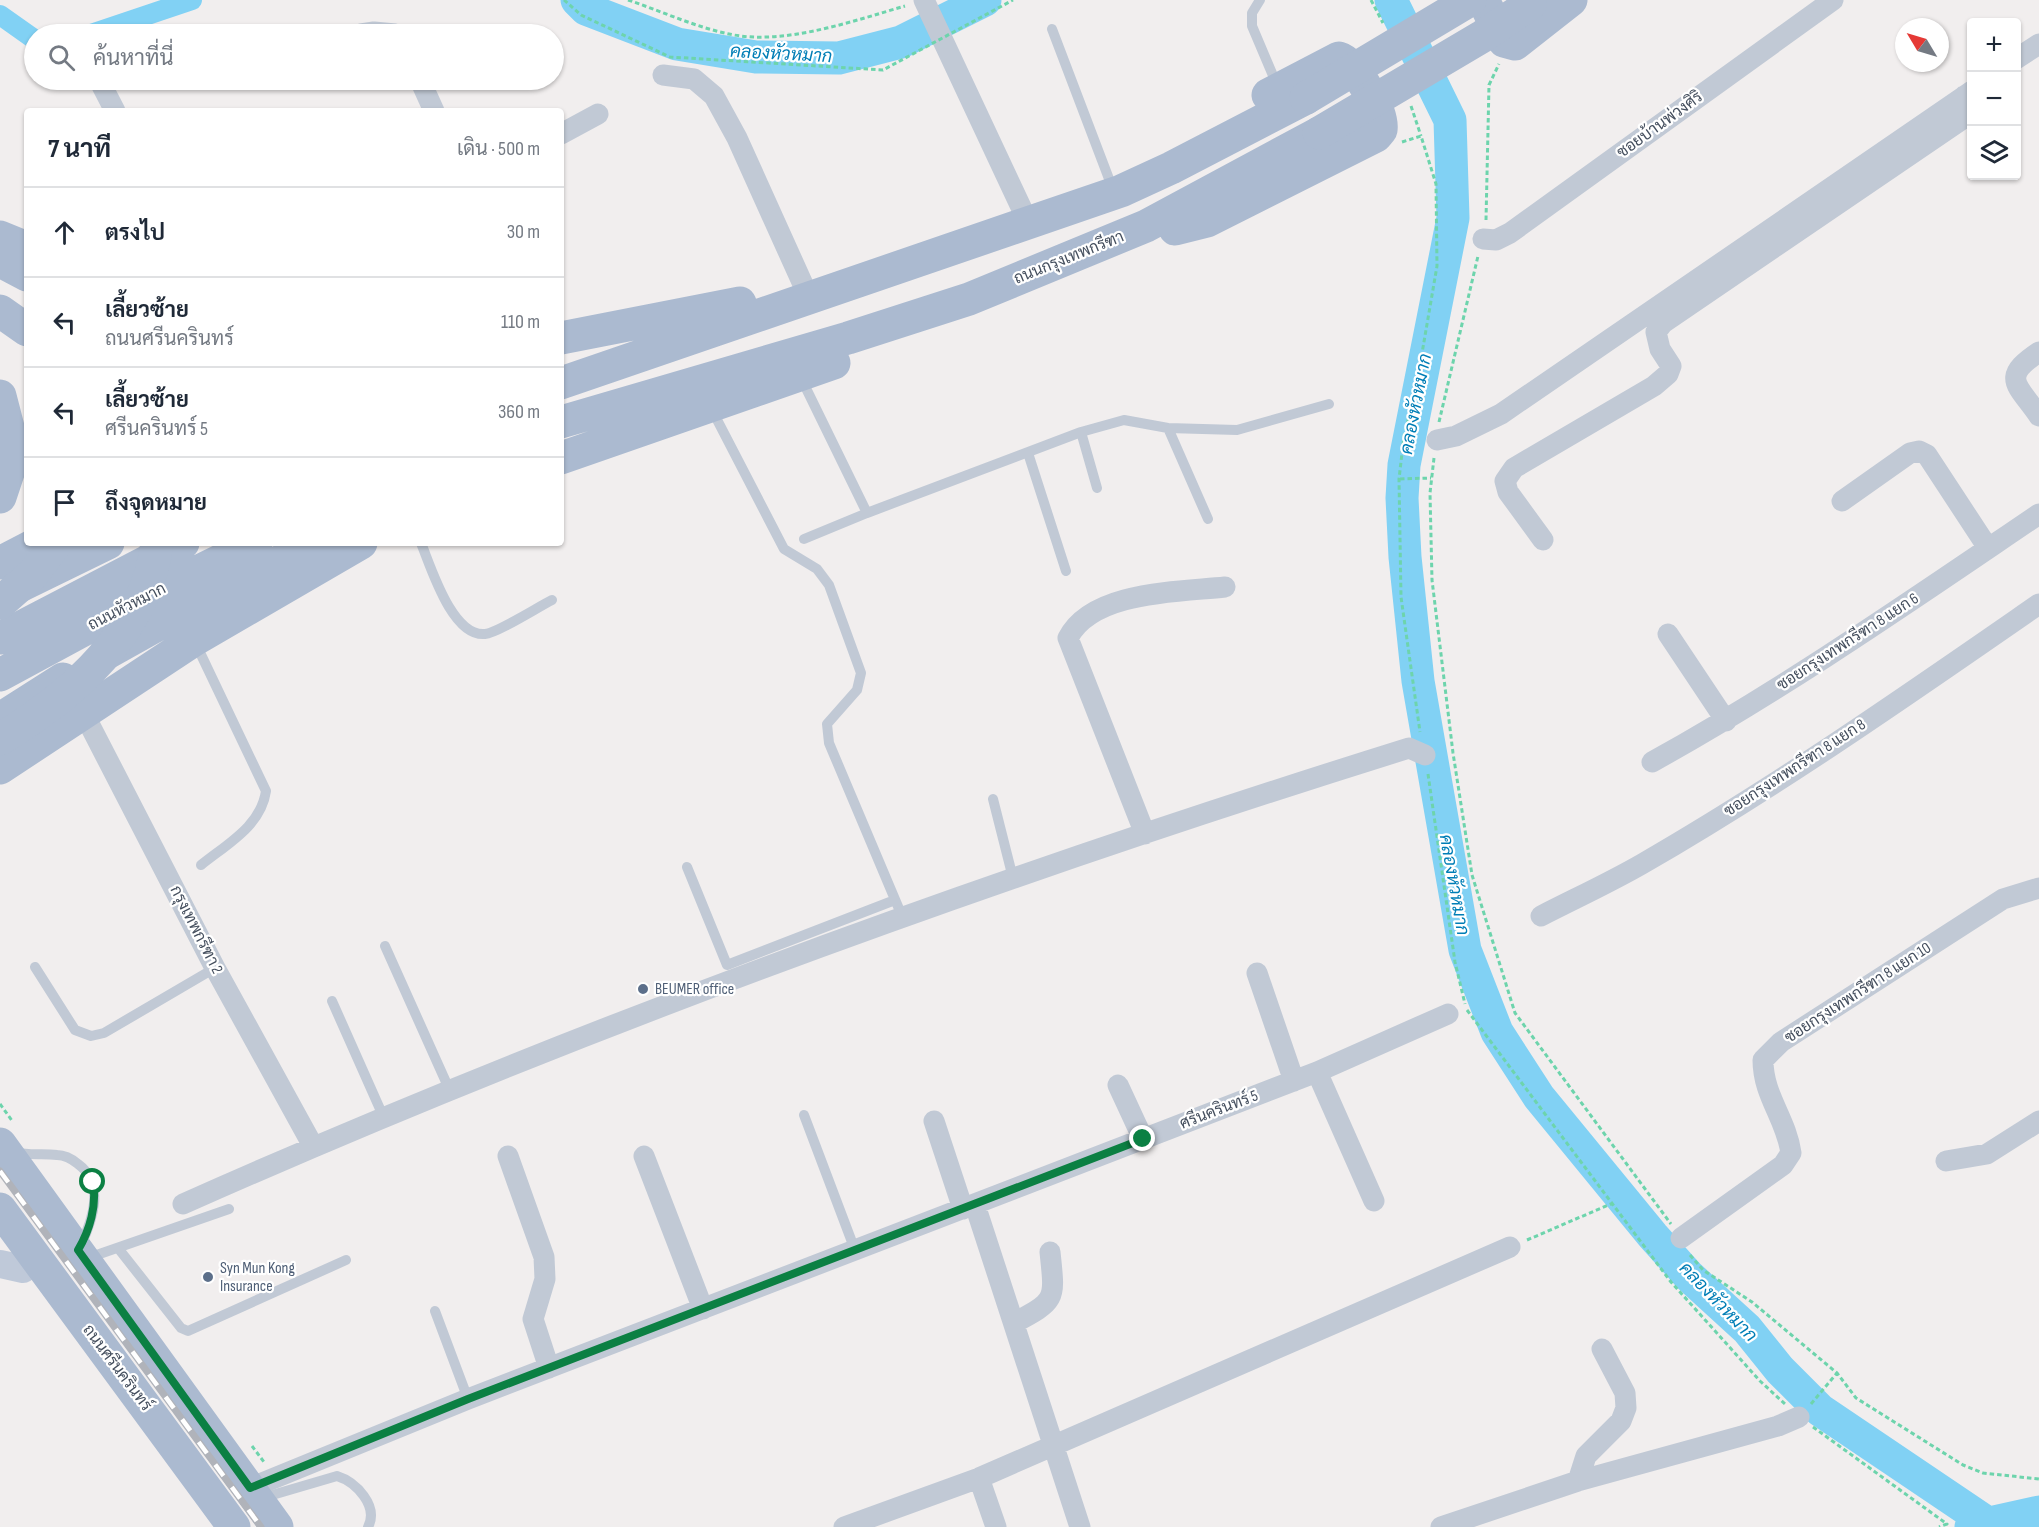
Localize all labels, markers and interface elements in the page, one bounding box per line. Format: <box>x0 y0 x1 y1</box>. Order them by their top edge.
north arrow <box>1895 18 1949 72</box>
map controls <box>1967 18 2021 180</box>
button: + <box>1967 18 2021 72</box>
search box <box>24 24 564 90</box>
water label: คลองหัวหมาก <box>729 40 833 67</box>
icon: search <box>45 41 78 74</box>
text: ค้นหาที่นี่ <box>93 45 173 72</box>
button: − <box>1967 72 2021 126</box>
street label: ซอยบ้านพ่วงศิริ <box>1612 86 1707 162</box>
button: layers <box>1967 126 2021 180</box>
text: 7 นาที <box>48 134 111 165</box>
text: เดิน · 500 m <box>457 137 540 161</box>
icon: ahead <box>48 216 81 249</box>
text: ตรงไป <box>105 220 165 247</box>
text: 30 m <box>507 220 540 244</box>
street label: ถนนกรุงเทพกรีฑา <box>1010 225 1127 290</box>
text: เลี้ยวซ้าย <box>105 297 189 324</box>
icon: left <box>48 306 81 339</box>
text: 110 m <box>501 310 540 334</box>
text: ถนนศรีนครินทร์ <box>105 327 234 351</box>
water label: คลองหัวหมาก <box>1395 352 1436 456</box>
text: เลี้ยวซ้าย <box>105 387 189 414</box>
icon: left <box>48 396 81 429</box>
text: 360 m <box>498 400 540 424</box>
text: ศรีนครินทร์ 5 <box>105 417 208 441</box>
icon: arrive <box>48 486 81 519</box>
text: ถึงจุดหมาย <box>105 490 207 517</box>
street label: ถนนหัวหมาก <box>84 577 169 635</box>
street label: ซอยกรุงเทพกรีฑา 8 แยก 6 <box>1772 587 1923 696</box>
street label: ซอยกรุงเทพกรีฑา 8 แยก 8 <box>1719 713 1870 822</box>
water label: คลองหัวหมาก <box>1435 833 1474 937</box>
street label: กรุงเทพกรีฑา 2 <box>165 881 229 978</box>
street label: ซอยกรุงเทพกรีฑา 8 แยก 10 <box>1780 936 1935 1048</box>
place label: BEUMER office <box>655 980 734 999</box>
marker: BEUMER office <box>636 982 650 996</box>
street label: ศรีนครินทร์ 5 <box>1176 1083 1261 1134</box>
route end <box>1129 1125 1155 1151</box>
route start <box>79 1168 105 1194</box>
water label: คลองหัวหมาก <box>1675 1257 1762 1346</box>
place label: Syn Mun Kong Insurance <box>220 1259 295 1296</box>
marker: Syn Mun Kong Insurance <box>201 1270 215 1284</box>
street label: ถนนศรีนครินทร์ <box>78 1319 159 1415</box>

